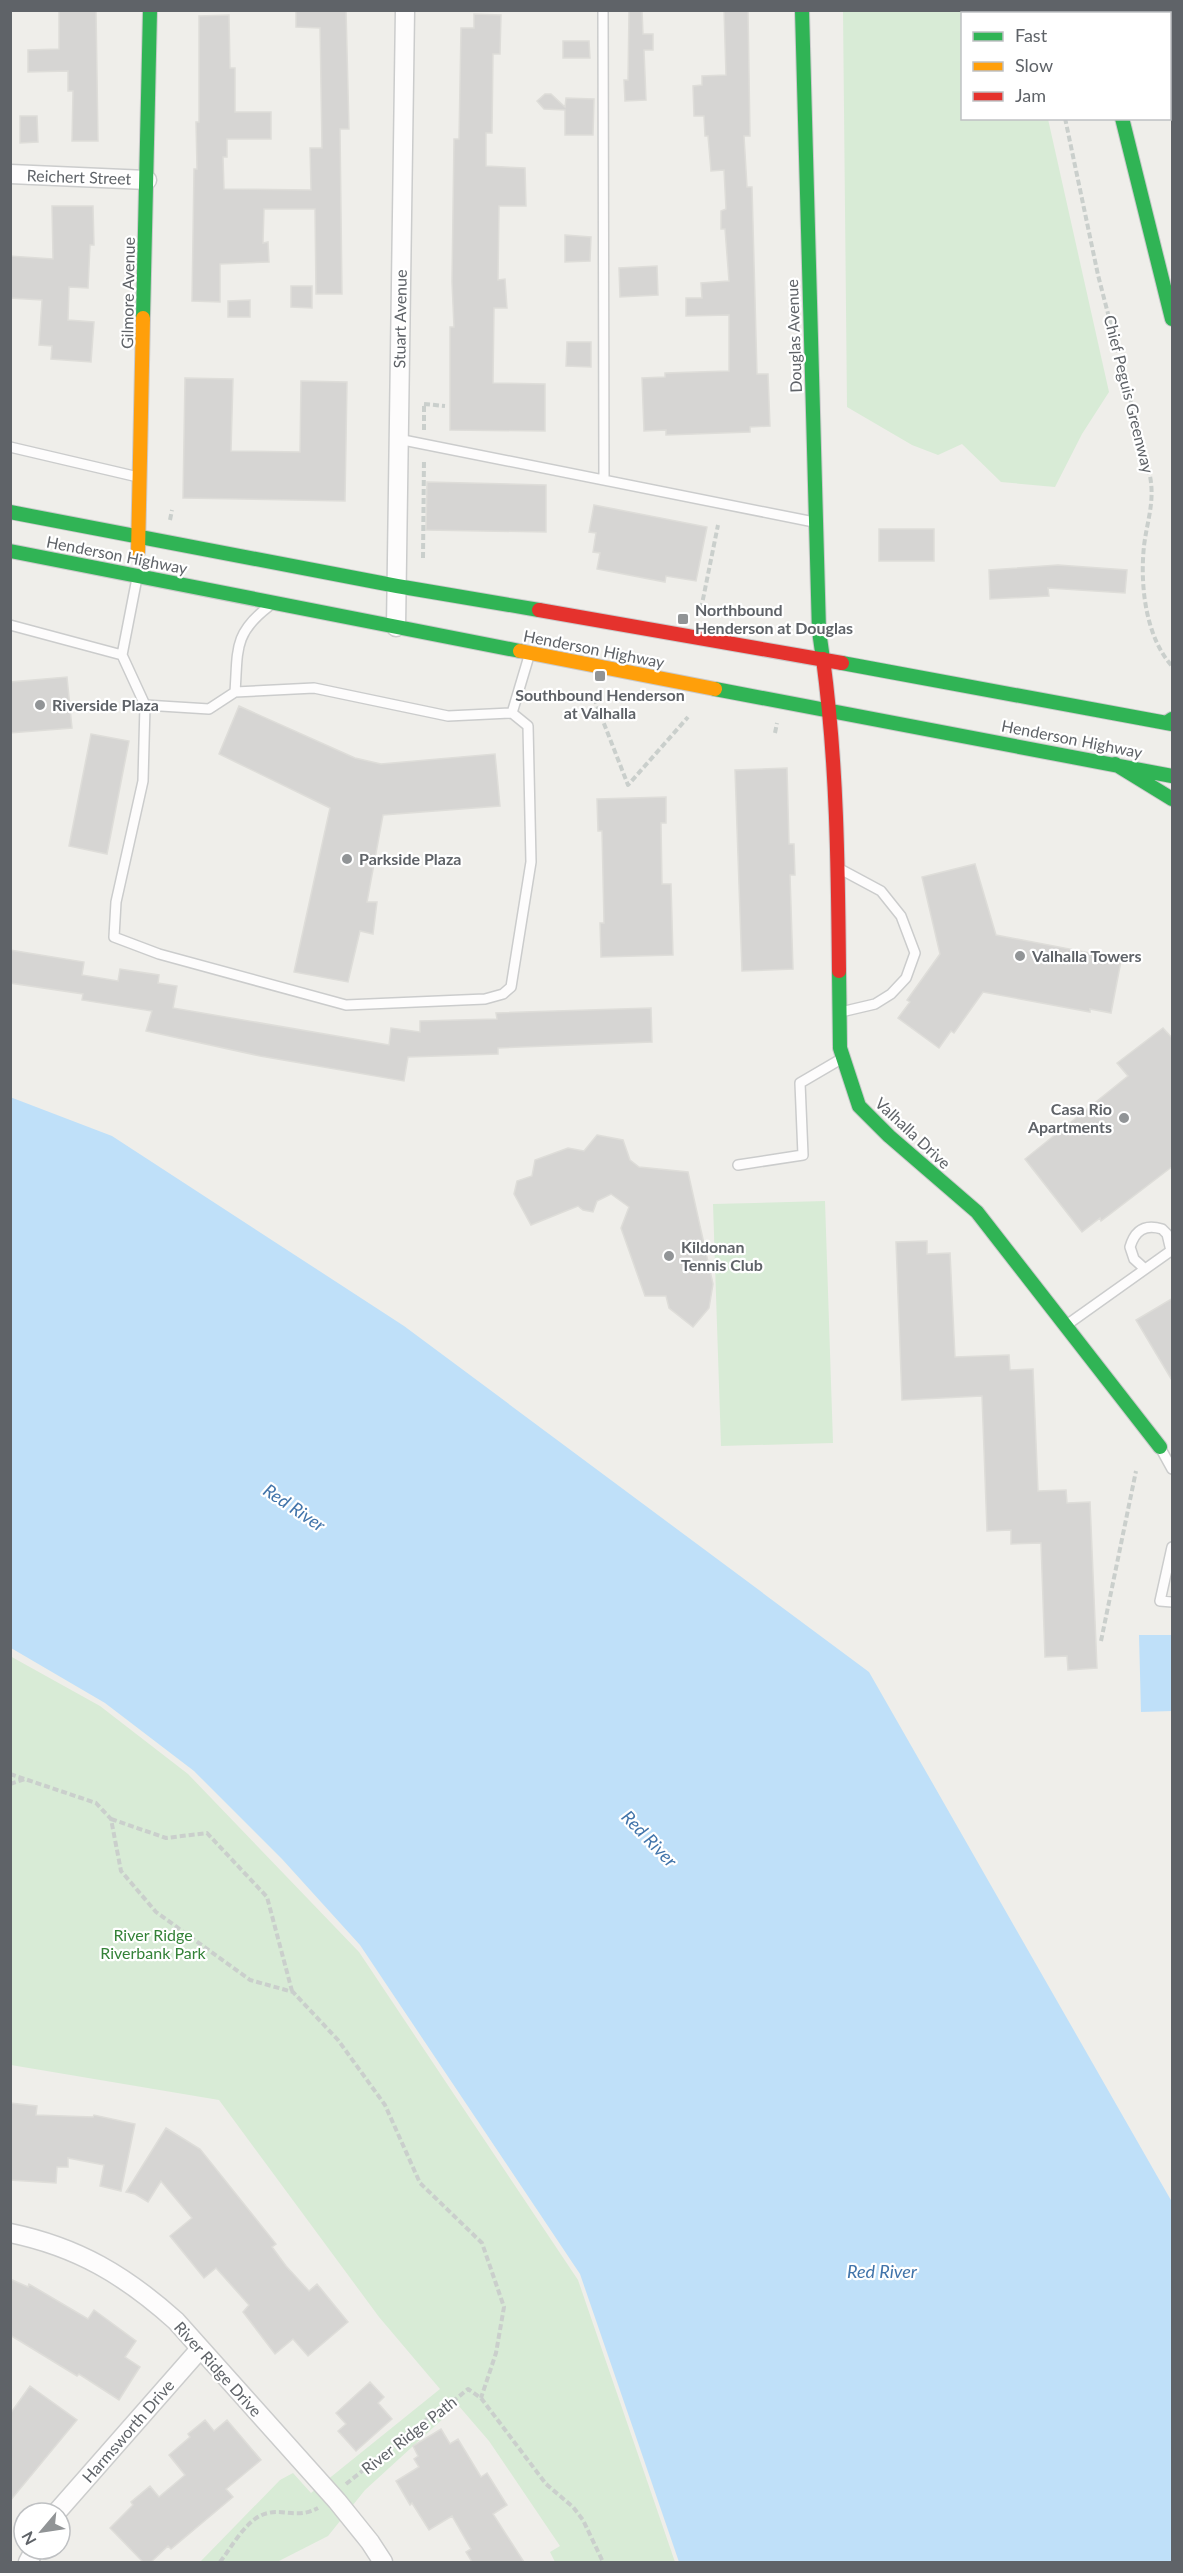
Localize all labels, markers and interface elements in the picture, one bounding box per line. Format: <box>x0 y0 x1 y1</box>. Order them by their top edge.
legend <box>961 12 1171 120</box>
text: Fast <box>1015 24 1048 46</box>
text: Slow <box>1015 54 1053 76</box>
text: Jam <box>1015 84 1046 106</box>
street label: Reichert Street <box>26 165 132 188</box>
street label: Gilmore Avenue <box>117 237 138 349</box>
street label: Stuart Avenue <box>389 269 410 369</box>
street label: Douglas Avenue <box>782 279 805 393</box>
street label: Chief Peguis Greenway <box>1101 313 1159 476</box>
street label: Henderson Highway <box>45 532 190 578</box>
place label: Northbound Henderson at Douglas <box>695 600 853 637</box>
marker: Northbound Henderson at Douglas <box>676 612 690 626</box>
street label: Henderson Highway <box>522 626 667 672</box>
marker: Southbound Henderson at Valhalla <box>593 669 607 683</box>
place label: Southbound Henderson at Valhalla <box>515 685 685 722</box>
place label: Riverside Plaza <box>52 695 159 714</box>
marker: Riverside Plaza <box>33 698 47 712</box>
street label: Henderson Highway <box>1000 716 1145 762</box>
place label: Parkside Plaza <box>359 849 461 868</box>
marker: Parkside Plaza <box>340 852 354 866</box>
place label: Valhalla Towers <box>1031 946 1142 965</box>
marker: Valhalla Towers <box>1013 949 1027 963</box>
street label: Valhalla Drive <box>872 1093 955 1172</box>
place label: Casa Rio Apartments <box>1027 1099 1112 1136</box>
marker: Casa Rio Apartments <box>1117 1111 1131 1125</box>
place label: Kildonan Tennis Club <box>681 1237 763 1274</box>
marker: Kildonan Tennis Club <box>662 1249 676 1263</box>
water label: Red River <box>259 1478 330 1536</box>
water label: Red River <box>617 1805 683 1872</box>
park label: River Ridge Riverbank Park <box>100 1925 207 1962</box>
water label: Red River <box>847 2260 918 2282</box>
street label: River Ridge Drive <box>171 2317 266 2420</box>
street label: Harmsworth Drive <box>78 2375 177 2486</box>
street label: River Ridge Path <box>357 2392 460 2478</box>
north arrow <box>12 2501 72 2561</box>
text: N <box>17 2529 40 2549</box>

